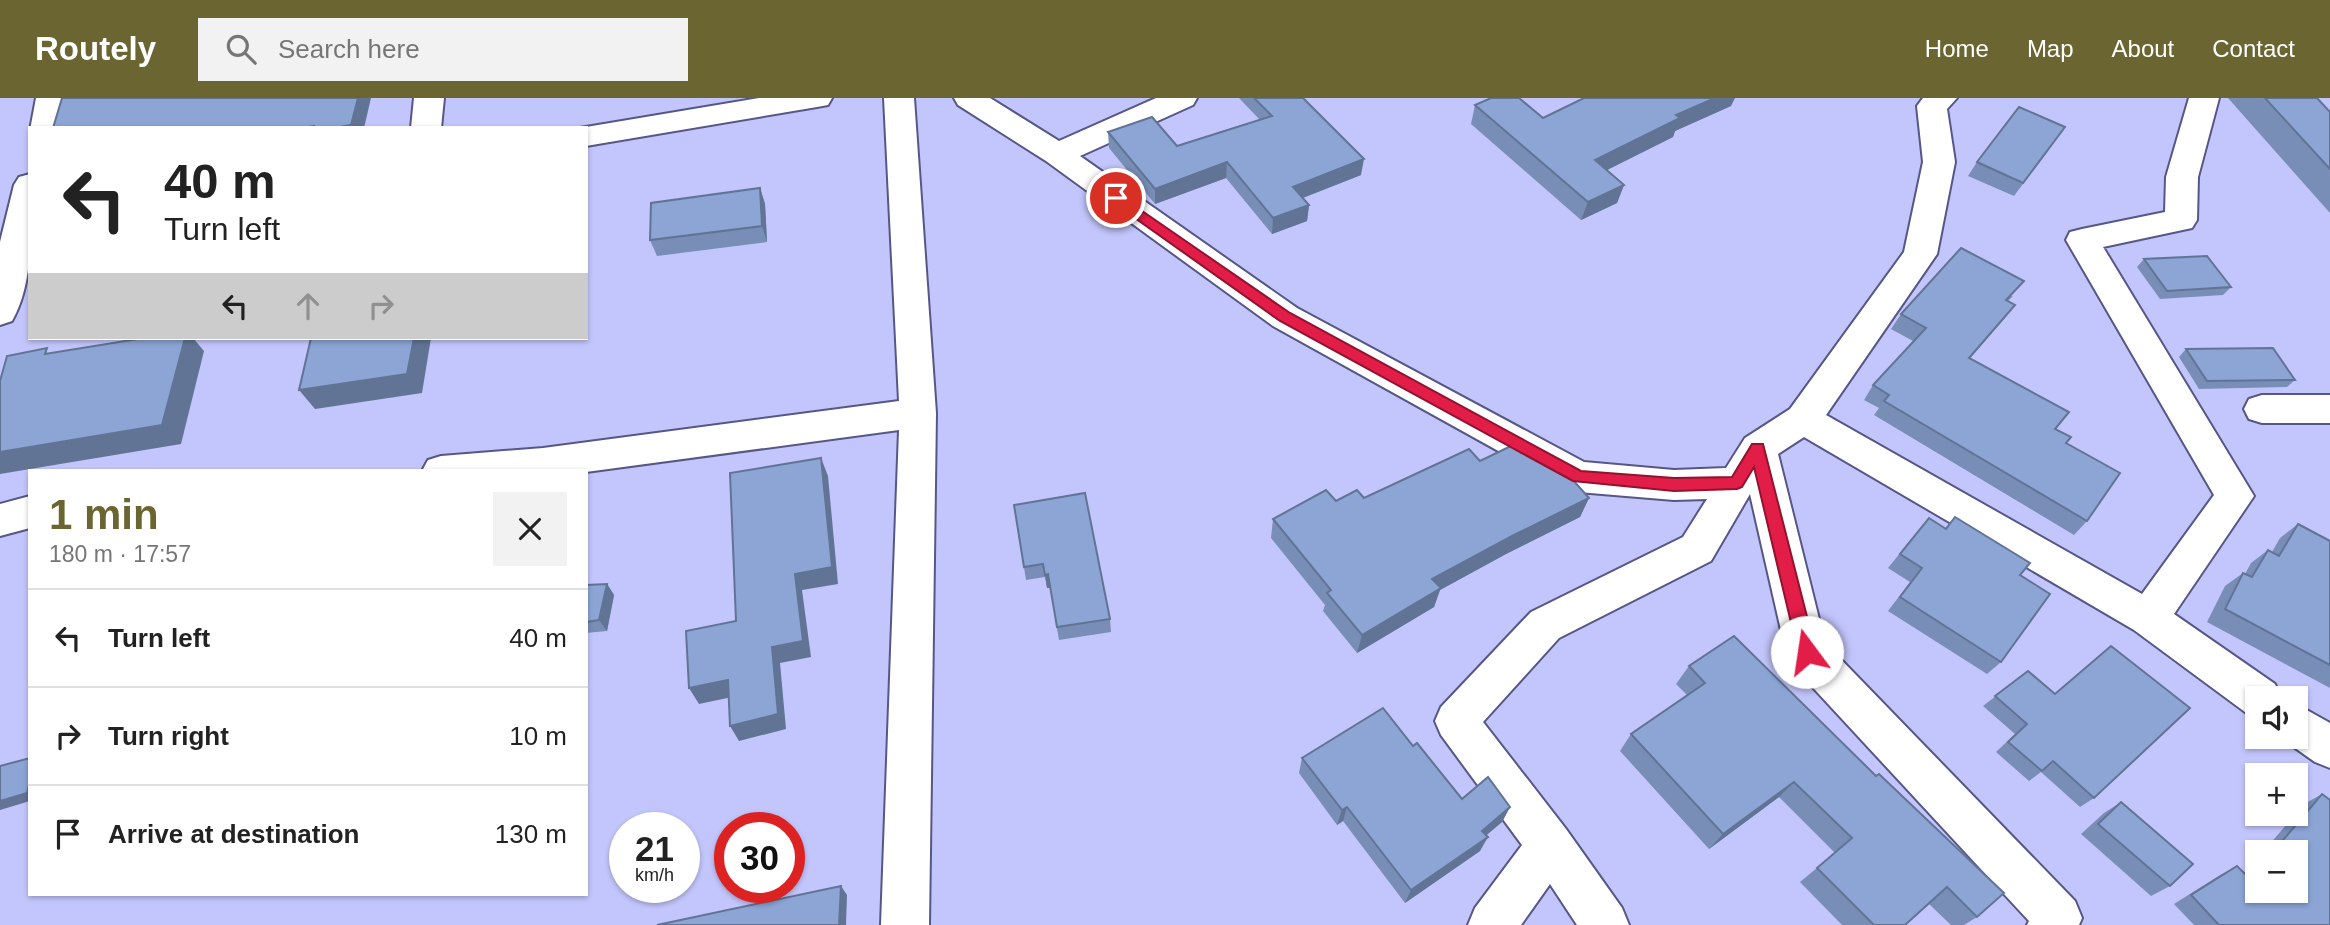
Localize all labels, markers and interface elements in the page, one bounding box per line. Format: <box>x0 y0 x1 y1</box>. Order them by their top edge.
search box <box>198 18 688 81</box>
text: Routely <box>35 30 156 67</box>
icon: search <box>222 30 260 68</box>
text: Search here <box>278 34 420 64</box>
text: Home <box>1925 35 1989 62</box>
text: Map <box>2027 35 2074 62</box>
text: About <box>2112 35 2174 62</box>
text: Contact <box>2212 35 2295 62</box>
icon: left <box>49 154 140 245</box>
text: 40 m <box>164 154 276 208</box>
pin <box>1086 168 1146 228</box>
icon: arrive <box>1097 179 1135 217</box>
text: Turn left <box>164 211 280 247</box>
icon: left <box>216 287 254 325</box>
icon: ahead <box>289 287 327 325</box>
icon: right <box>362 287 400 325</box>
text: 1 min <box>49 491 159 538</box>
button: close <box>493 492 567 566</box>
text: 180 m · 17:57 <box>49 541 191 567</box>
position arrow <box>1770 615 1844 689</box>
icon: left <box>49 619 87 657</box>
text: Turn left <box>108 623 210 653</box>
text: 40 m <box>509 623 567 653</box>
map controls <box>2245 686 2308 903</box>
button: sound <box>2245 686 2308 749</box>
icon: right <box>49 717 87 755</box>
text: Turn right <box>108 721 229 751</box>
text: 10 m <box>509 721 567 751</box>
button: + <box>2245 763 2308 826</box>
speed limit sign: 30 <box>714 812 805 903</box>
icon: arrive <box>49 815 87 853</box>
text: Arrive at destination <box>108 819 359 849</box>
text: 130 m <box>495 819 567 849</box>
text: 21 <box>635 829 674 868</box>
button: − <box>2245 840 2308 903</box>
text: km/h <box>635 865 674 885</box>

